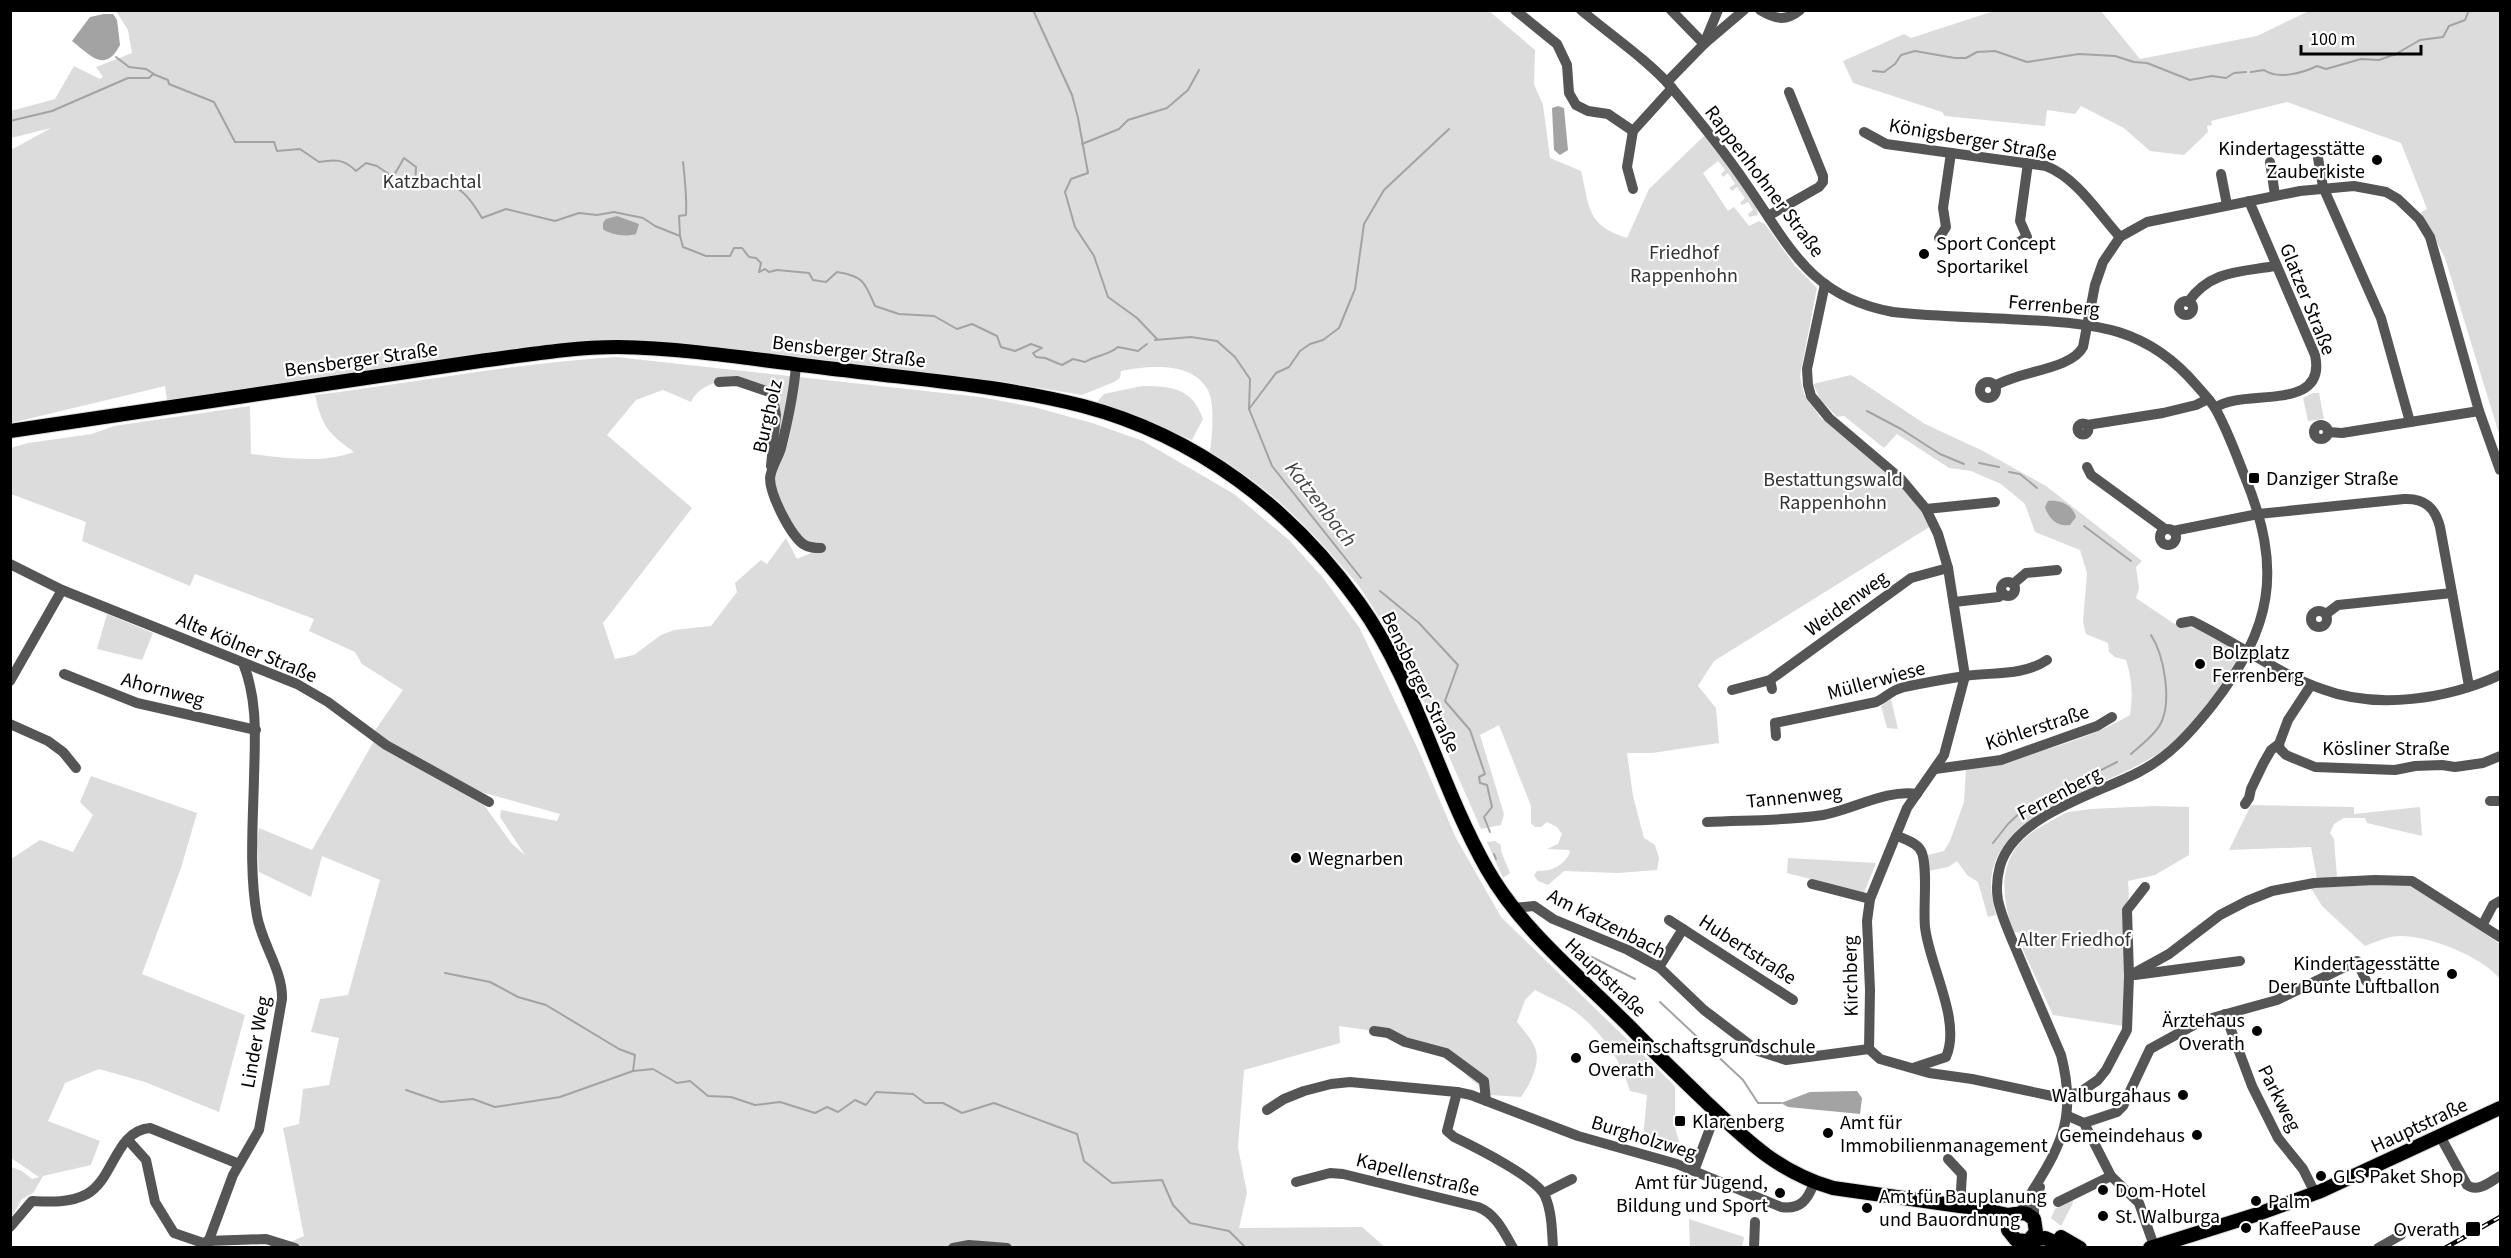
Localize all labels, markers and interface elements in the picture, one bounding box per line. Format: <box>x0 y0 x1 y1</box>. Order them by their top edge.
scale bar <box>2301 18 2421 56</box>
text: 100 m <box>2310 27 2355 52</box>
street label: Rappenhohner Straße <box>1698 100 1831 263</box>
street label: Königsberger Straße <box>1887 111 2059 169</box>
place label: Kindertagesstätte Zauberkiste <box>2218 135 2365 186</box>
marker: Kindertagesstätte Zauberkiste <box>2370 153 2384 167</box>
park label: Katzbachtal <box>382 168 482 196</box>
place label: Sport Concept Sportarikel <box>1936 230 2056 281</box>
park label: Friedhof Rappenhohn <box>1630 239 1738 290</box>
street label: Glatzer Straße <box>2272 239 2342 359</box>
marker: Sport Concept Sportarikel <box>1917 247 1931 261</box>
street label: Ferrenberg <box>2007 288 2101 324</box>
street label: Bensberger Straße <box>771 329 927 375</box>
street label: Bensberger Straße <box>283 335 440 385</box>
street label: Burgholz <box>746 377 790 456</box>
water label: Katzenbach <box>1278 455 1364 553</box>
place label: Danziger Straße <box>2266 465 2398 493</box>
park label: Bestattungswald Rappenhohn <box>1763 466 1903 517</box>
marker: Danziger Straße <box>2247 471 2261 485</box>
street label: Weidenweg <box>1799 564 1894 644</box>
street label: Alte Kölner Straße <box>172 606 321 690</box>
street label: Bensberger Straße <box>1374 607 1467 758</box>
place label: Bolzplatz Ferrenberg <box>2212 639 2304 690</box>
street label: Müllerwiese <box>1824 654 1928 707</box>
marker: Bolzplatz Ferrenberg <box>2193 657 2207 671</box>
street label: Ahornweg <box>118 665 207 714</box>
street label: Köhlerstraße <box>1982 698 2093 758</box>
street label: Kösliner Straße <box>2322 735 2450 763</box>
street label: Ferrenberg <box>2012 760 2107 828</box>
street label: Tannenweg <box>1745 778 1843 816</box>
place label: Wegnarben <box>1308 845 1403 873</box>
marker: Wegnarben <box>1289 851 1303 865</box>
street label: Am Katzenbach <box>1542 882 1671 966</box>
street label: Hubertstraße <box>1693 908 1802 992</box>
park label: Alter Friedhof <box>2017 926 2132 954</box>
street label: Hauptstraße <box>1558 932 1653 1024</box>
street label: Kirchberg <box>1836 935 1866 1017</box>
place label: Kindertagesstätte Der Bunte Luftballon <box>2268 950 2440 1001</box>
marker: Kindertagesstätte Der Bunte Luftballon <box>2445 967 2459 981</box>
street label: Linder Weg <box>234 994 278 1090</box>
place label: Ärztehaus Overath <box>2162 1007 2245 1058</box>
marker: Ärztehaus Overath <box>2250 1024 2264 1038</box>
place label: Gemeinschaftsgrundschule Overath <box>1588 1033 1815 1084</box>
marker: Gemeinschaftsgrundschule Overath <box>1569 1051 1583 1065</box>
street label: Parkweg <box>2250 1060 2308 1137</box>
place label: Walburgahaus <box>2052 1082 2171 1110</box>
marker: Walburgahaus <box>2176 1088 2190 1102</box>
street label: Hauptstraße <box>2366 1091 2473 1161</box>
place label: Klarenberg <box>1692 1108 1784 1136</box>
street label: Burgholzweg <box>1588 1109 1700 1167</box>
place label: Amt für Immobilienmanagement <box>1840 1109 2048 1160</box>
marker: Klarenberg <box>1673 1114 1687 1128</box>
place label: Gemeindehaus <box>2059 1122 2185 1150</box>
marker: Amt für Immobilienmanagement <box>1821 1126 1835 1140</box>
marker: Gemeindehaus <box>2190 1128 2204 1142</box>
street label: Kapellenstraße <box>1353 1146 1483 1204</box>
place label: GLS Paket Shop <box>2333 1163 2463 1191</box>
place label: Amt für Jugend, Bildung und Sport <box>1616 1169 1768 1220</box>
marker: GLS Paket Shop <box>2314 1169 2328 1183</box>
place label: Dom-Hotel <box>2115 1177 2206 1205</box>
place label: Amt für Bauplanung und Bauordnung <box>1879 1183 2047 1234</box>
marker: Dom-Hotel <box>2096 1183 2110 1197</box>
marker: Amt für Jugend, Bildung und Sport <box>1773 1186 1787 1200</box>
place label: Palm <box>2268 1188 2310 1216</box>
marker: Palm <box>2249 1194 2263 1208</box>
marker: Amt für Bauplanung und Bauordnung <box>1860 1201 1874 1215</box>
place label: St. Walburga <box>2115 1203 2220 1231</box>
marker: St. Walburga <box>2096 1209 2110 1223</box>
place label: KaffeePause <box>2258 1215 2361 1243</box>
place label: Overath <box>2394 1216 2460 1244</box>
marker: Overath <box>2464 1220 2482 1238</box>
marker: KaffeePause <box>2239 1221 2253 1235</box>

